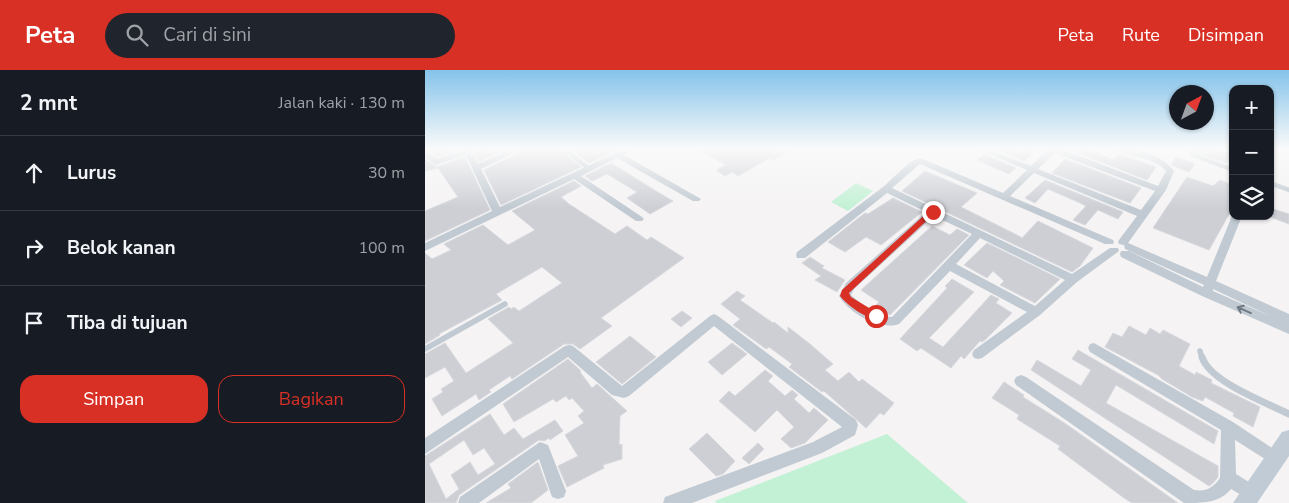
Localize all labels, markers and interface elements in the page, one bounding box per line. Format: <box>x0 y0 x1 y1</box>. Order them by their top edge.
search box <box>105 13 455 58</box>
text: Peta <box>25 19 75 51</box>
icon: search <box>123 21 151 49</box>
text: Cari di sini <box>163 22 251 48</box>
text: Peta <box>1058 23 1094 47</box>
text: Rute <box>1122 23 1160 47</box>
text: Disimpan <box>1188 23 1264 47</box>
north arrow <box>1169 85 1214 130</box>
map controls <box>1229 85 1274 220</box>
button: + <box>1229 85 1274 130</box>
text: 2 mnt <box>20 89 77 117</box>
text: Jalan kaki · 130 m <box>278 92 405 114</box>
button: − <box>1229 130 1274 175</box>
icon: ahead <box>20 159 48 187</box>
text: Lurus <box>67 160 116 186</box>
text: 30 m <box>368 162 405 184</box>
button: layers <box>1229 175 1274 220</box>
route end <box>922 201 945 224</box>
icon: right <box>20 234 48 262</box>
text: Belok kanan <box>67 235 176 261</box>
text: 100 m <box>358 237 405 259</box>
one-way arrow <box>1237 304 1252 314</box>
route start <box>865 305 888 328</box>
icon: arrive <box>20 309 48 337</box>
text: Tiba di tujuan <box>67 310 188 336</box>
button: Simpan <box>20 375 208 423</box>
button: Bagikan <box>218 375 405 423</box>

